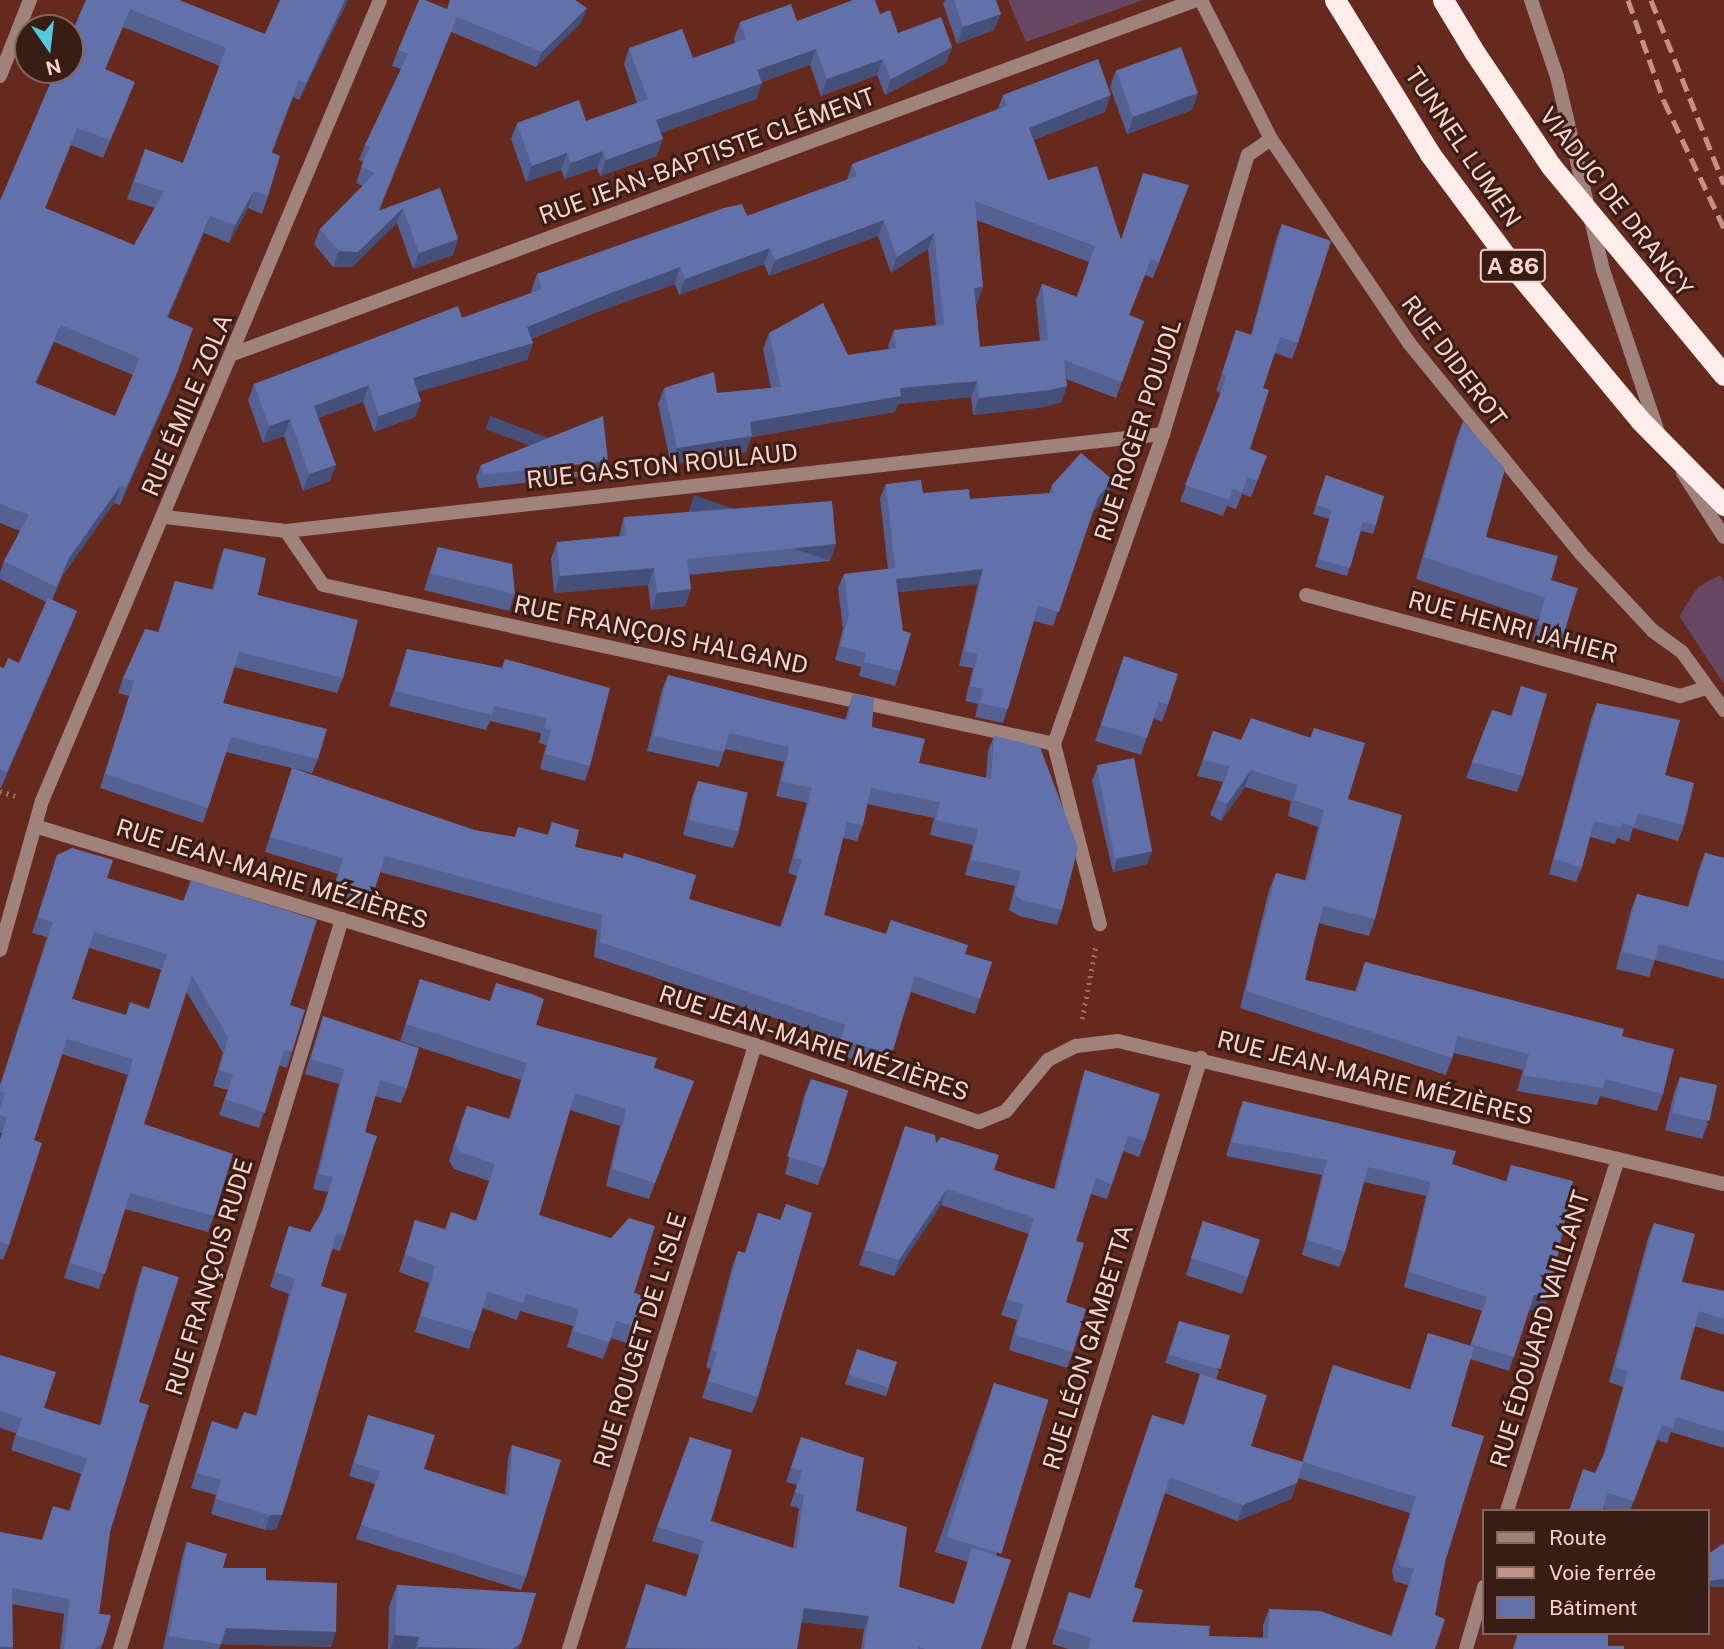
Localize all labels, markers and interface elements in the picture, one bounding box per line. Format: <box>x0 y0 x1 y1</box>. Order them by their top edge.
north arrow <box>14 14 84 84</box>
text: N <box>44 55 63 80</box>
street label: TUNNEL LUMEN <box>1399 62 1527 232</box>
street label: RUE JEAN-BAPTISTE CLÉMENT <box>535 82 879 230</box>
street label: VIADUC DE DRANCY <box>1533 102 1699 302</box>
road number: A 86 <box>1480 246 1546 286</box>
street label: RUE DIDEROT <box>1395 290 1513 432</box>
street label: RUE ÉMILE ZOLA <box>136 310 238 500</box>
street label: RUE ROGER POUJOL <box>1088 315 1188 545</box>
street label: RUE GASTON ROULAUD <box>525 437 799 495</box>
street label: RUE HENRI JAHIER <box>1405 585 1621 669</box>
street label: RUE FRANÇOIS HALGAND <box>511 590 811 680</box>
street label: RUE JEAN-MARIE MÉZIÈRES <box>113 813 431 935</box>
street label: RUE JEAN-MARIE MÉZIÈRES <box>655 979 973 1107</box>
street label: RUE JEAN-MARIE MÉZIÈRES <box>1214 1025 1536 1131</box>
street label: RUE FRANÇOIS RUDE <box>159 1155 259 1399</box>
street label: RUE ÉDOUARD VAILLANT <box>1484 1187 1596 1471</box>
street label: RUE ROUGET DE L'ISLE <box>587 1209 693 1471</box>
street label: RUE LÉON GAMBETTA <box>1037 1221 1139 1473</box>
legend <box>1482 1509 1710 1635</box>
text: Route <box>1549 1525 1607 1550</box>
text: Voie ferrée <box>1549 1560 1656 1585</box>
text: Bâtiment <box>1549 1595 1638 1620</box>

